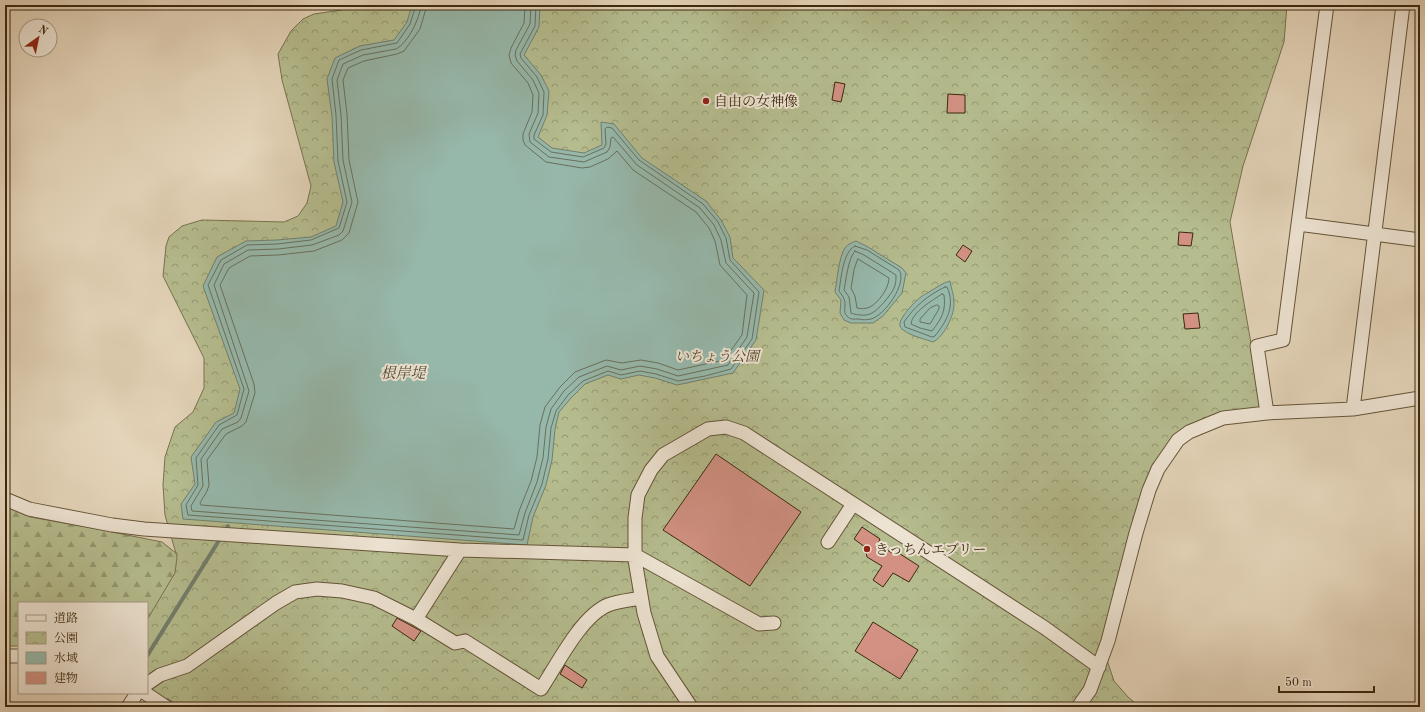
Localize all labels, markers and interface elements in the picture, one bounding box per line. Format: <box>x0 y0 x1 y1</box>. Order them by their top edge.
north arrow <box>18 18 58 58</box>
text: N <box>36 24 50 38</box>
place label: 自由の女神像 <box>714 94 798 109</box>
marker: 自由の女神像 <box>701 96 711 106</box>
park label: いちょう公園 <box>675 349 761 364</box>
water label: 根岸堤 <box>380 365 427 382</box>
place label: きっちんエブリー <box>875 542 986 557</box>
marker: きっちんエブリー <box>862 544 872 554</box>
legend <box>18 602 148 694</box>
text: 道路 <box>54 611 78 625</box>
text: 公園 <box>54 632 78 645</box>
text: 水域 <box>54 651 78 665</box>
scale bar <box>1279 668 1374 694</box>
text: 建物 <box>54 671 78 685</box>
text: 50 m <box>1285 676 1312 689</box>

